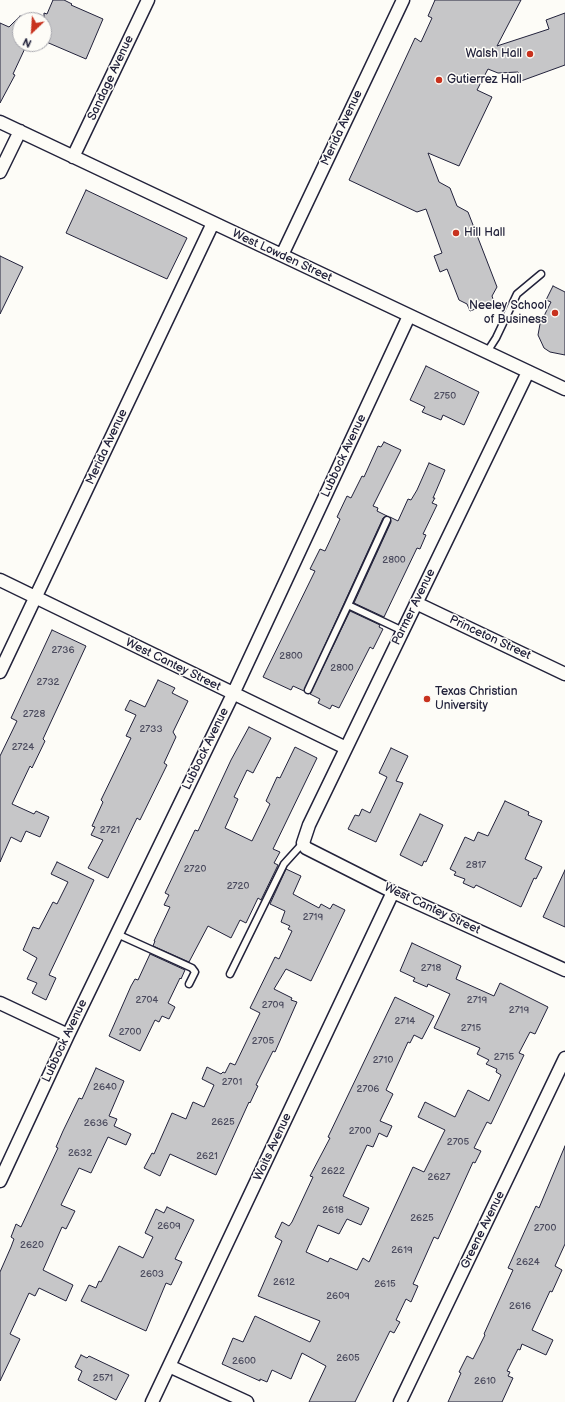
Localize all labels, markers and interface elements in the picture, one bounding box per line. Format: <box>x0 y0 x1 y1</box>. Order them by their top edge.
north arrow <box>12 12 52 52</box>
street label: Sandage Avenue <box>85 33 137 123</box>
text: N <box>21 35 34 50</box>
place label: Walsh Hall <box>466 47 522 61</box>
marker: Walsh Hall <box>525 49 535 59</box>
place label: Gutierrez Hall <box>447 73 522 87</box>
marker: Gutierrez Hall <box>434 75 444 85</box>
street label: Merida Avenue <box>318 88 366 168</box>
place label: Hill Hall <box>464 226 505 240</box>
street label: West Lowden Street <box>230 227 334 285</box>
marker: Hill Hall <box>451 228 461 238</box>
place label: Neeley School of Business <box>469 299 547 327</box>
marker: Neeley School of Business <box>550 308 560 318</box>
house number: 2750 <box>434 390 456 402</box>
street label: Merida Avenue <box>83 407 131 487</box>
street label: Lubbock Avenue <box>319 412 369 500</box>
house number: 2800 <box>382 554 406 566</box>
street label: Parmer Avenue <box>389 567 439 647</box>
street label: Princeton Street <box>447 613 533 663</box>
street label: West Cantey Street <box>123 636 223 694</box>
house number: 2736 <box>51 644 75 656</box>
house number: 2800 <box>279 650 303 662</box>
house number: 2800 <box>330 662 354 674</box>
house number: 2732 <box>37 676 59 688</box>
place label: Texas Christian University <box>435 685 517 713</box>
marker: Texas Christian University <box>422 694 432 704</box>
street label: Lubbock Avenue <box>180 706 232 792</box>
house number: 2728 <box>23 708 45 720</box>
house number: 2733 <box>139 723 163 735</box>
house number: 2724 <box>12 741 34 753</box>
house number: 2721 <box>100 824 120 836</box>
house number: 2817 <box>466 859 486 871</box>
house number: 2720 <box>184 863 206 875</box>
house number: 2720 <box>227 880 249 892</box>
street label: West Cantey Street <box>382 880 482 938</box>
house number: 2719 <box>303 911 323 923</box>
house number: 2718 <box>421 962 441 974</box>
house number: 2704 <box>136 994 158 1006</box>
house number: 2719 <box>467 994 487 1006</box>
street label: Lubbock Avenue <box>40 997 90 1085</box>
house number: 2709 <box>262 999 284 1011</box>
house number: 2719 <box>509 1004 529 1016</box>
house number: 2714 <box>395 1015 415 1027</box>
house number: 2715 <box>461 1022 481 1034</box>
house number: 2700 <box>119 1026 141 1038</box>
house number: 2705 <box>252 1035 274 1047</box>
house number: 2715 <box>494 1051 514 1063</box>
house number: 2710 <box>373 1054 393 1066</box>
house number: 2701 <box>222 1076 242 1088</box>
house number: 2640 <box>93 1081 117 1093</box>
house number: 2706 <box>357 1083 379 1095</box>
street label: Waits Avenue <box>251 1111 295 1183</box>
house number: 2625 <box>211 1116 235 1128</box>
house number: 2636 <box>84 1117 108 1129</box>
house number: 2700 <box>349 1125 371 1137</box>
house number: 2705 <box>447 1136 469 1148</box>
house number: 2632 <box>68 1147 92 1159</box>
house number: 2621 <box>196 1150 218 1162</box>
house number: 2622 <box>321 1165 345 1177</box>
house number: 2627 <box>428 1171 450 1183</box>
street label: Greene Avenue <box>458 1189 508 1271</box>
house number: 2618 <box>322 1204 344 1216</box>
house number: 2625 <box>410 1212 434 1224</box>
house number: 2609 <box>157 1220 181 1232</box>
house number: 2700 <box>534 1222 556 1234</box>
house number: 2620 <box>20 1239 44 1251</box>
house number: 2619 <box>391 1244 413 1256</box>
house number: 2624 <box>516 1256 540 1268</box>
house number: 2603 <box>140 1268 164 1280</box>
house number: 2612 <box>273 1276 295 1288</box>
house number: 2615 <box>374 1278 396 1290</box>
house number: 2609 <box>326 1290 350 1302</box>
house number: 2616 <box>509 1300 531 1312</box>
house number: 2605 <box>336 1352 360 1364</box>
house number: 2600 <box>232 1355 256 1367</box>
house number: 2571 <box>93 1372 113 1384</box>
house number: 2610 <box>474 1375 496 1387</box>

